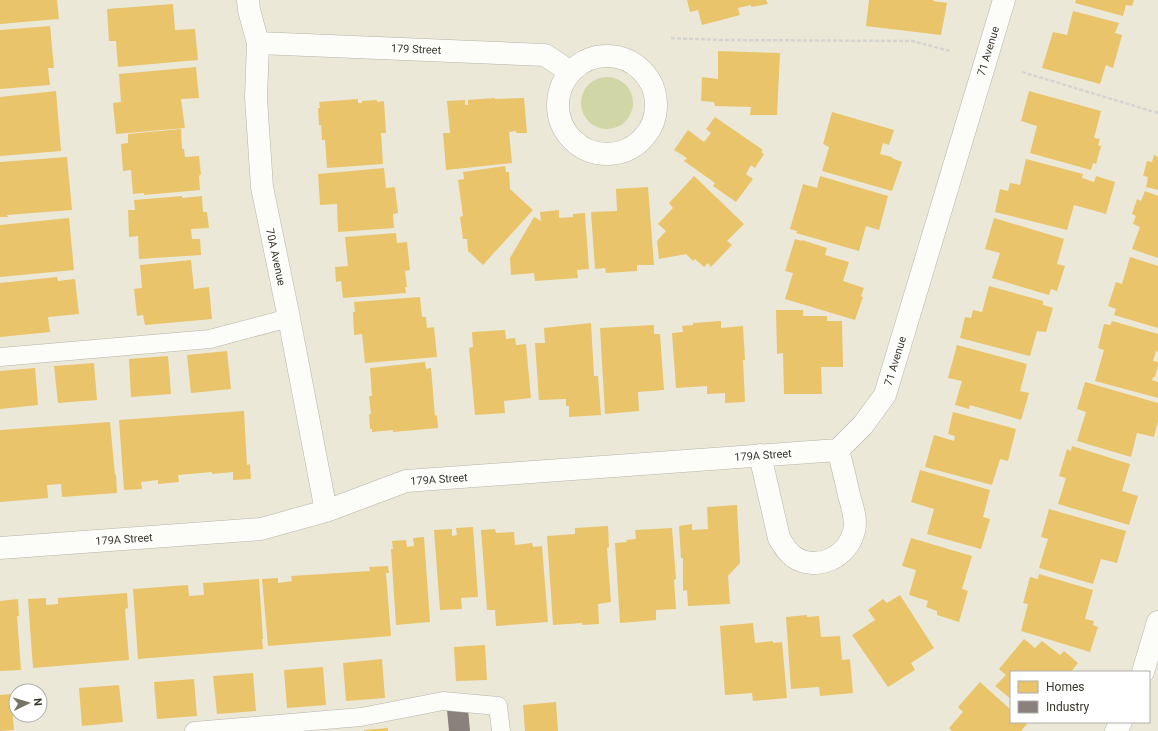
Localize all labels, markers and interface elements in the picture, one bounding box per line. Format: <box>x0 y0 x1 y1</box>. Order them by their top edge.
street label: 71 Avenue <box>975 25 1002 77</box>
street label: 179 Street <box>391 42 442 57</box>
street label: 70A Avenue <box>263 227 288 287</box>
street label: 71 Avenue <box>882 335 909 387</box>
street label: 179A Street <box>734 447 793 464</box>
street label: 179A Street <box>410 471 469 488</box>
street label: 179A Street <box>95 531 154 548</box>
legend <box>1010 671 1150 723</box>
text: Homes <box>1046 680 1084 694</box>
north arrow <box>8 683 48 723</box>
text: N <box>31 698 44 707</box>
text: Industry <box>1046 700 1090 714</box>

